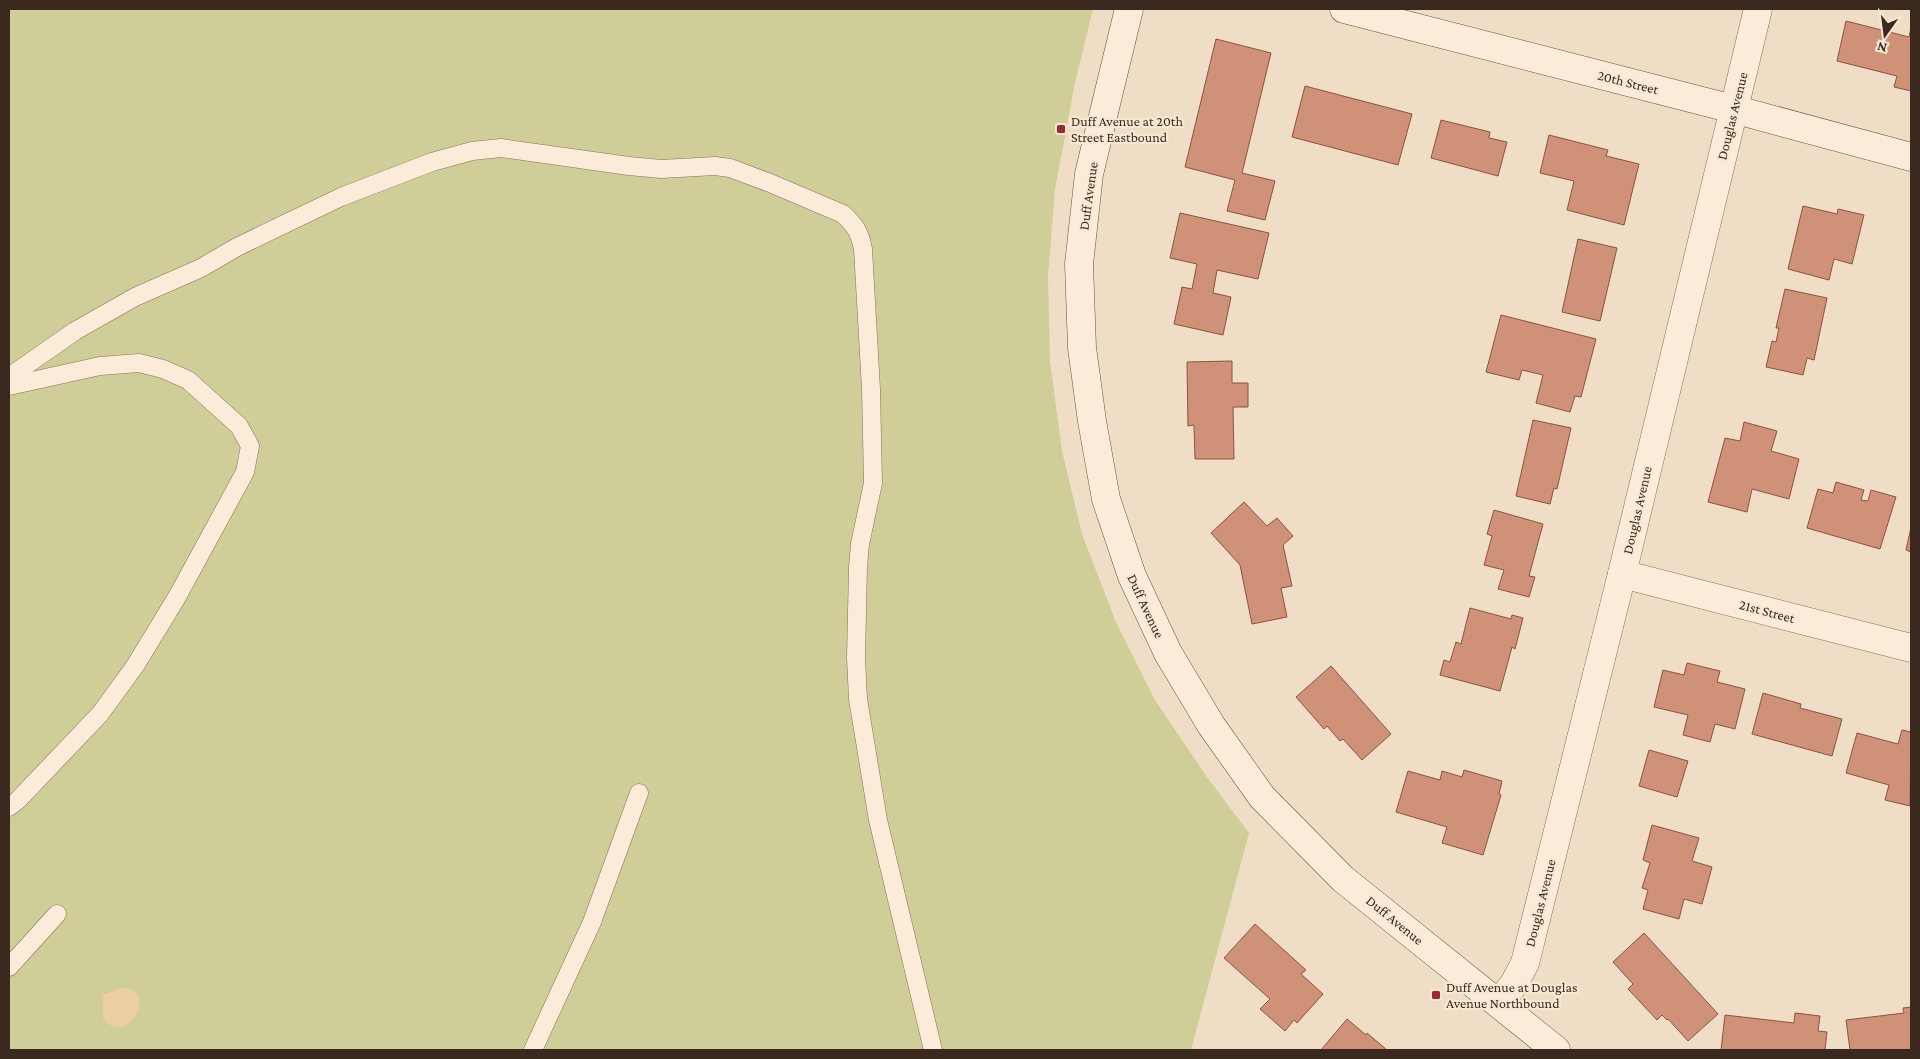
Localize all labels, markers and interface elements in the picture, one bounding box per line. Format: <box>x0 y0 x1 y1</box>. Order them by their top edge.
north arrow <box>1860 10 1910 60</box>
text: N <box>1875 39 1888 57</box>
street label: 20th Street <box>1596 67 1660 97</box>
street label: Douglas Avenue <box>1713 70 1751 162</box>
place label: Duff Avenue at 20th Street Eastbound <box>1071 113 1183 145</box>
marker: Duff Avenue at 20th Street Eastbound <box>1055 123 1067 135</box>
street label: Duff Avenue <box>1075 161 1101 231</box>
street label: Douglas Avenue <box>1619 464 1655 556</box>
street label: Duff Avenue <box>1124 571 1168 641</box>
street label: 21st Street <box>1737 596 1797 626</box>
street label: Douglas Avenue <box>1521 857 1559 949</box>
street label: Duff Avenue <box>1363 892 1427 948</box>
place label: Duff Avenue at Douglas Avenue Northbound <box>1446 979 1577 1011</box>
marker: Duff Avenue at Douglas Avenue Northbound <box>1430 989 1442 1001</box>

